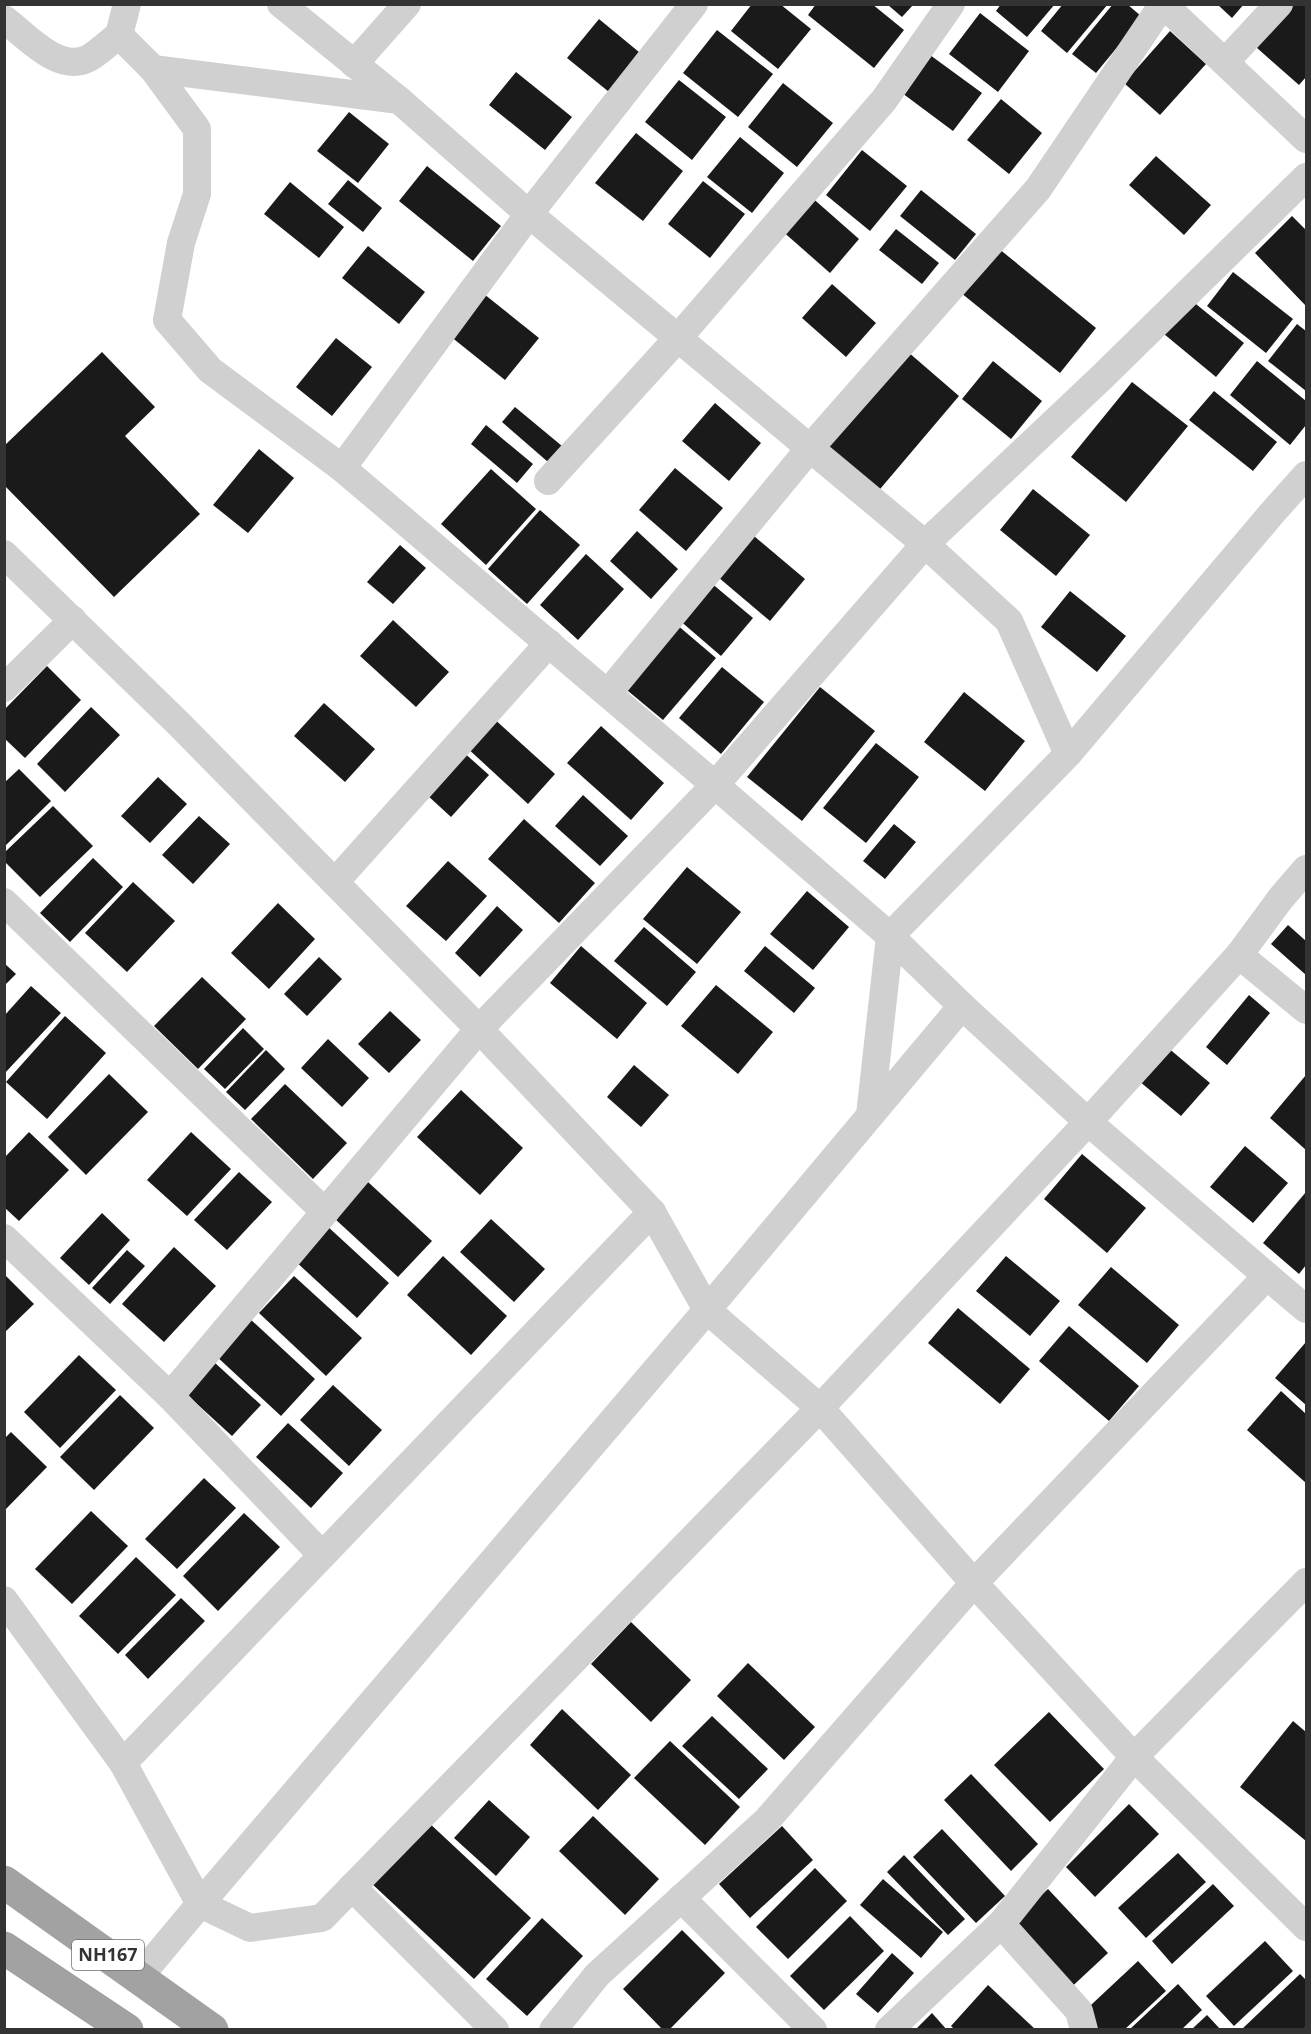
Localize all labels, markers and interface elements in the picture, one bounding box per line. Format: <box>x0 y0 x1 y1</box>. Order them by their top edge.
road number: NH167 <box>72 1940 144 1970</box>

